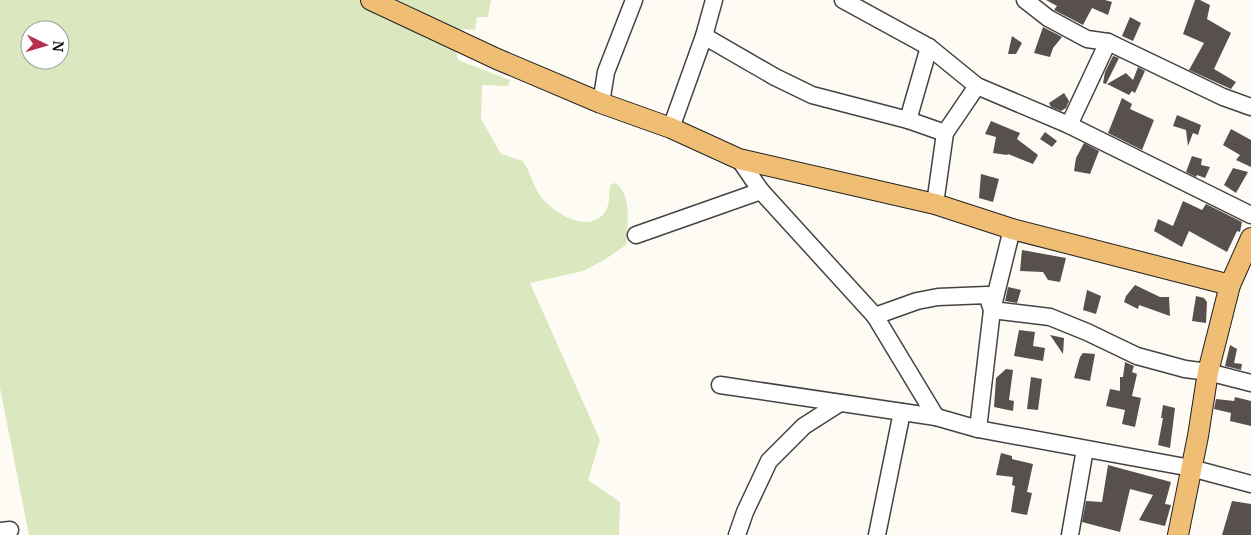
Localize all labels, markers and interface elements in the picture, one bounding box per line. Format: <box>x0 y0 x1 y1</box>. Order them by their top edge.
north arrow <box>20 20 70 70</box>
text: N <box>49 40 67 52</box>

